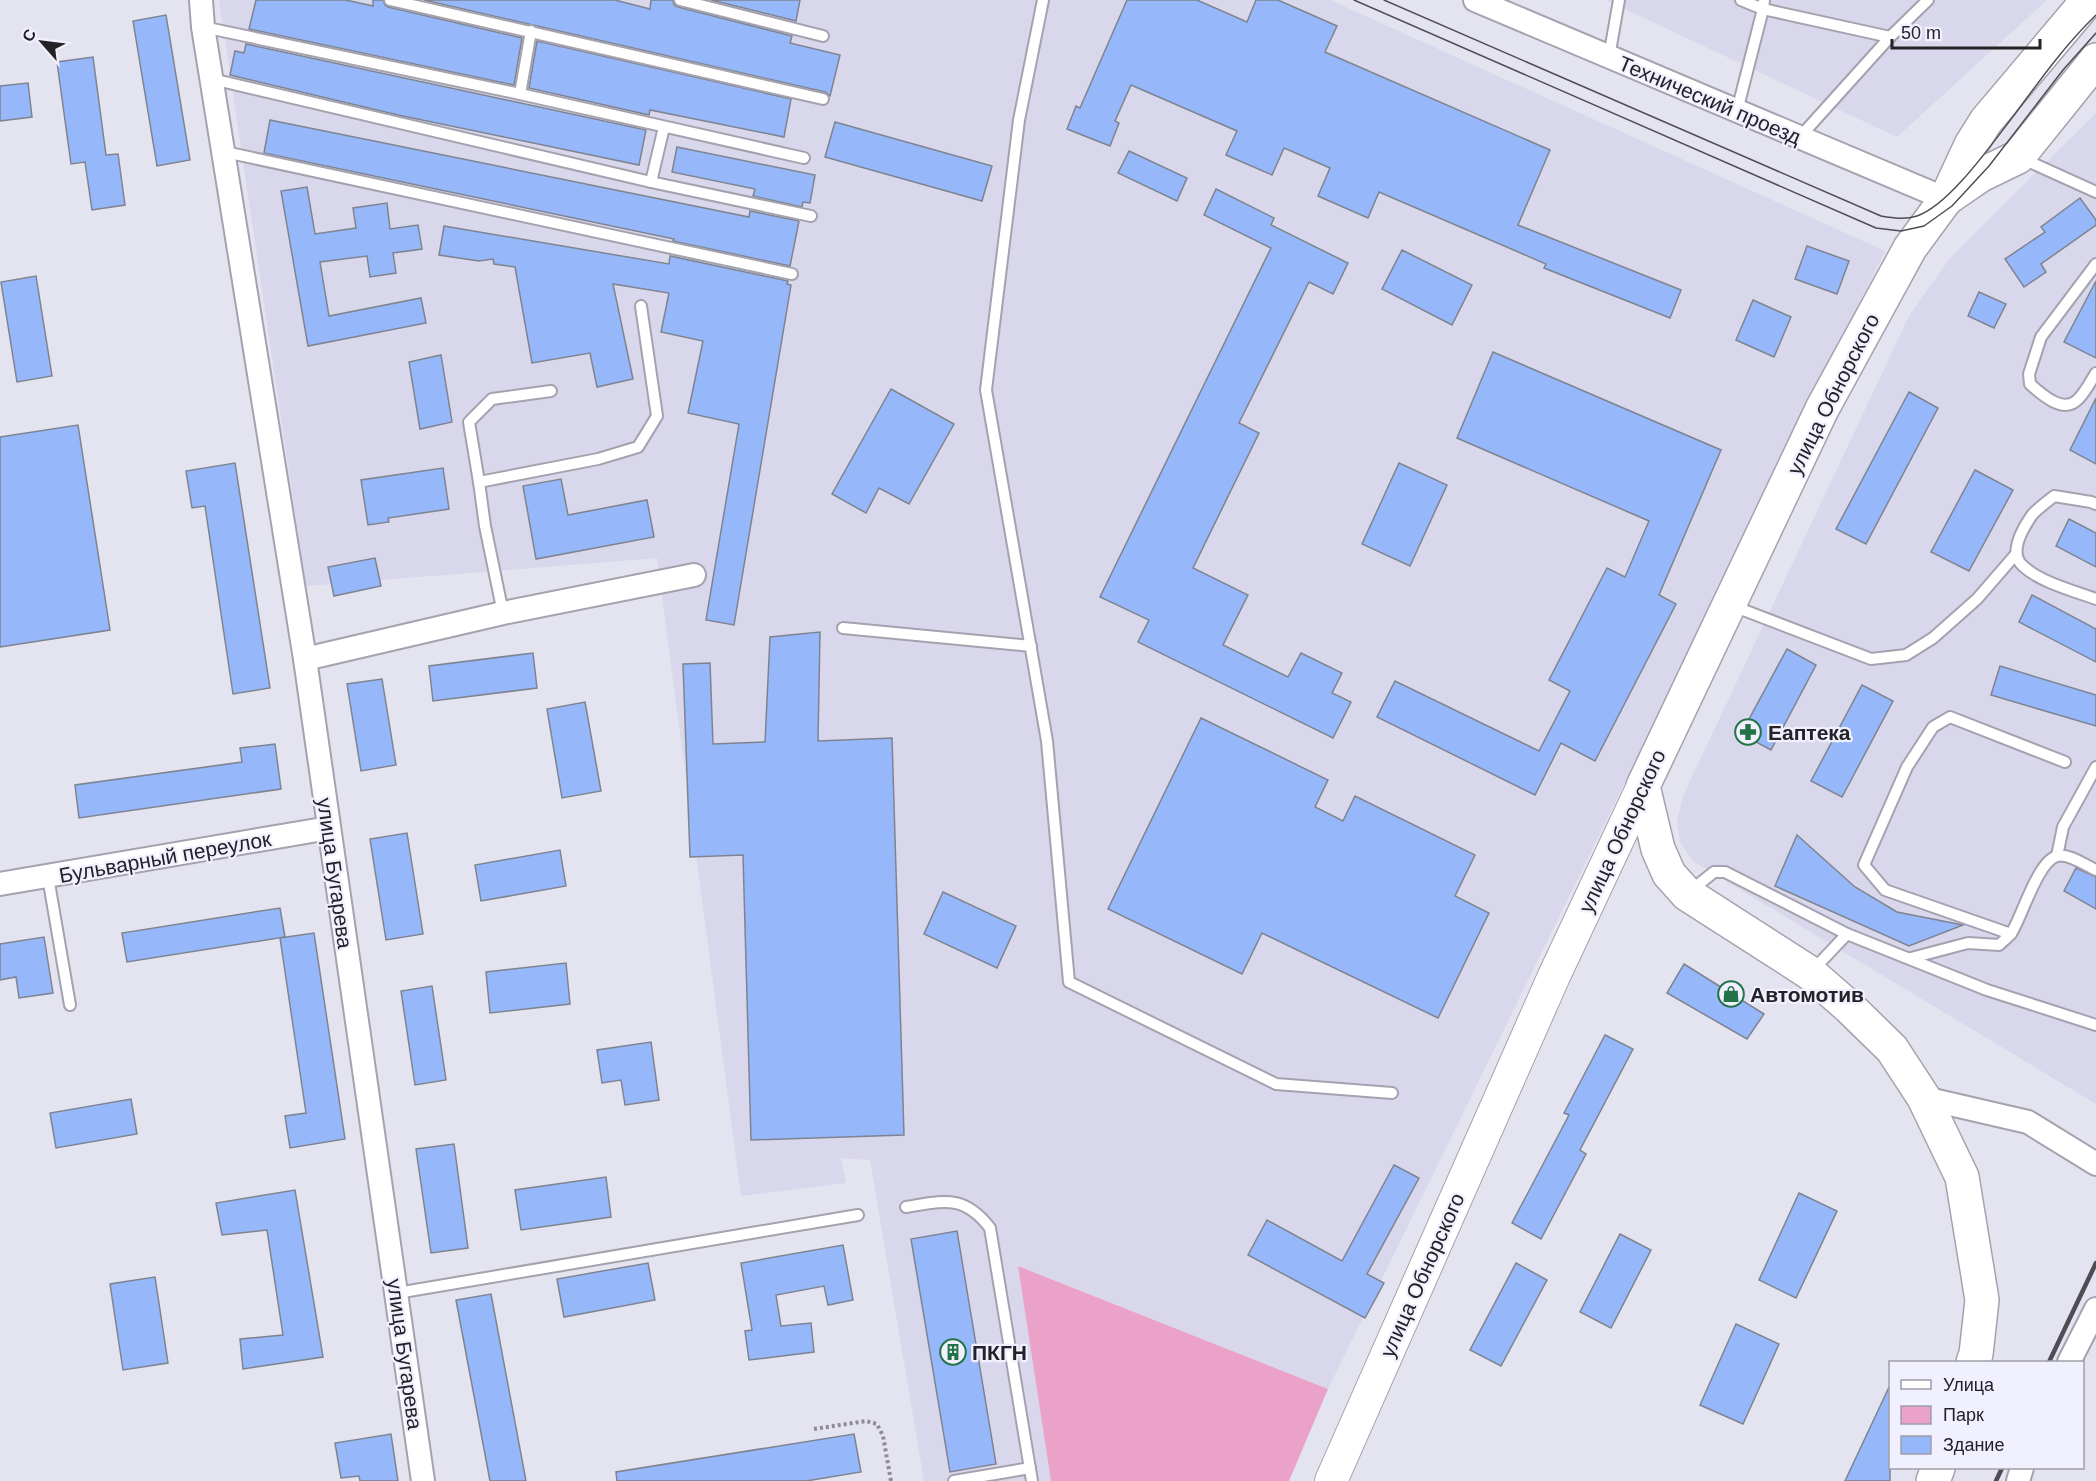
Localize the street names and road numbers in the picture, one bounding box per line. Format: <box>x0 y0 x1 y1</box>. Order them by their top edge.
street label: Технический проезд <box>1615 51 1805 149</box>
street label: улица Обнорского <box>1782 310 1884 478</box>
street label: улица Обнорского <box>1574 746 1670 916</box>
street label: улица Бугарева <box>313 796 357 950</box>
street label: Бульварный переулок <box>57 827 273 887</box>
street label: улица Обнорского <box>1375 1189 1469 1361</box>
street label: улица Бугарева <box>383 1277 427 1431</box>

